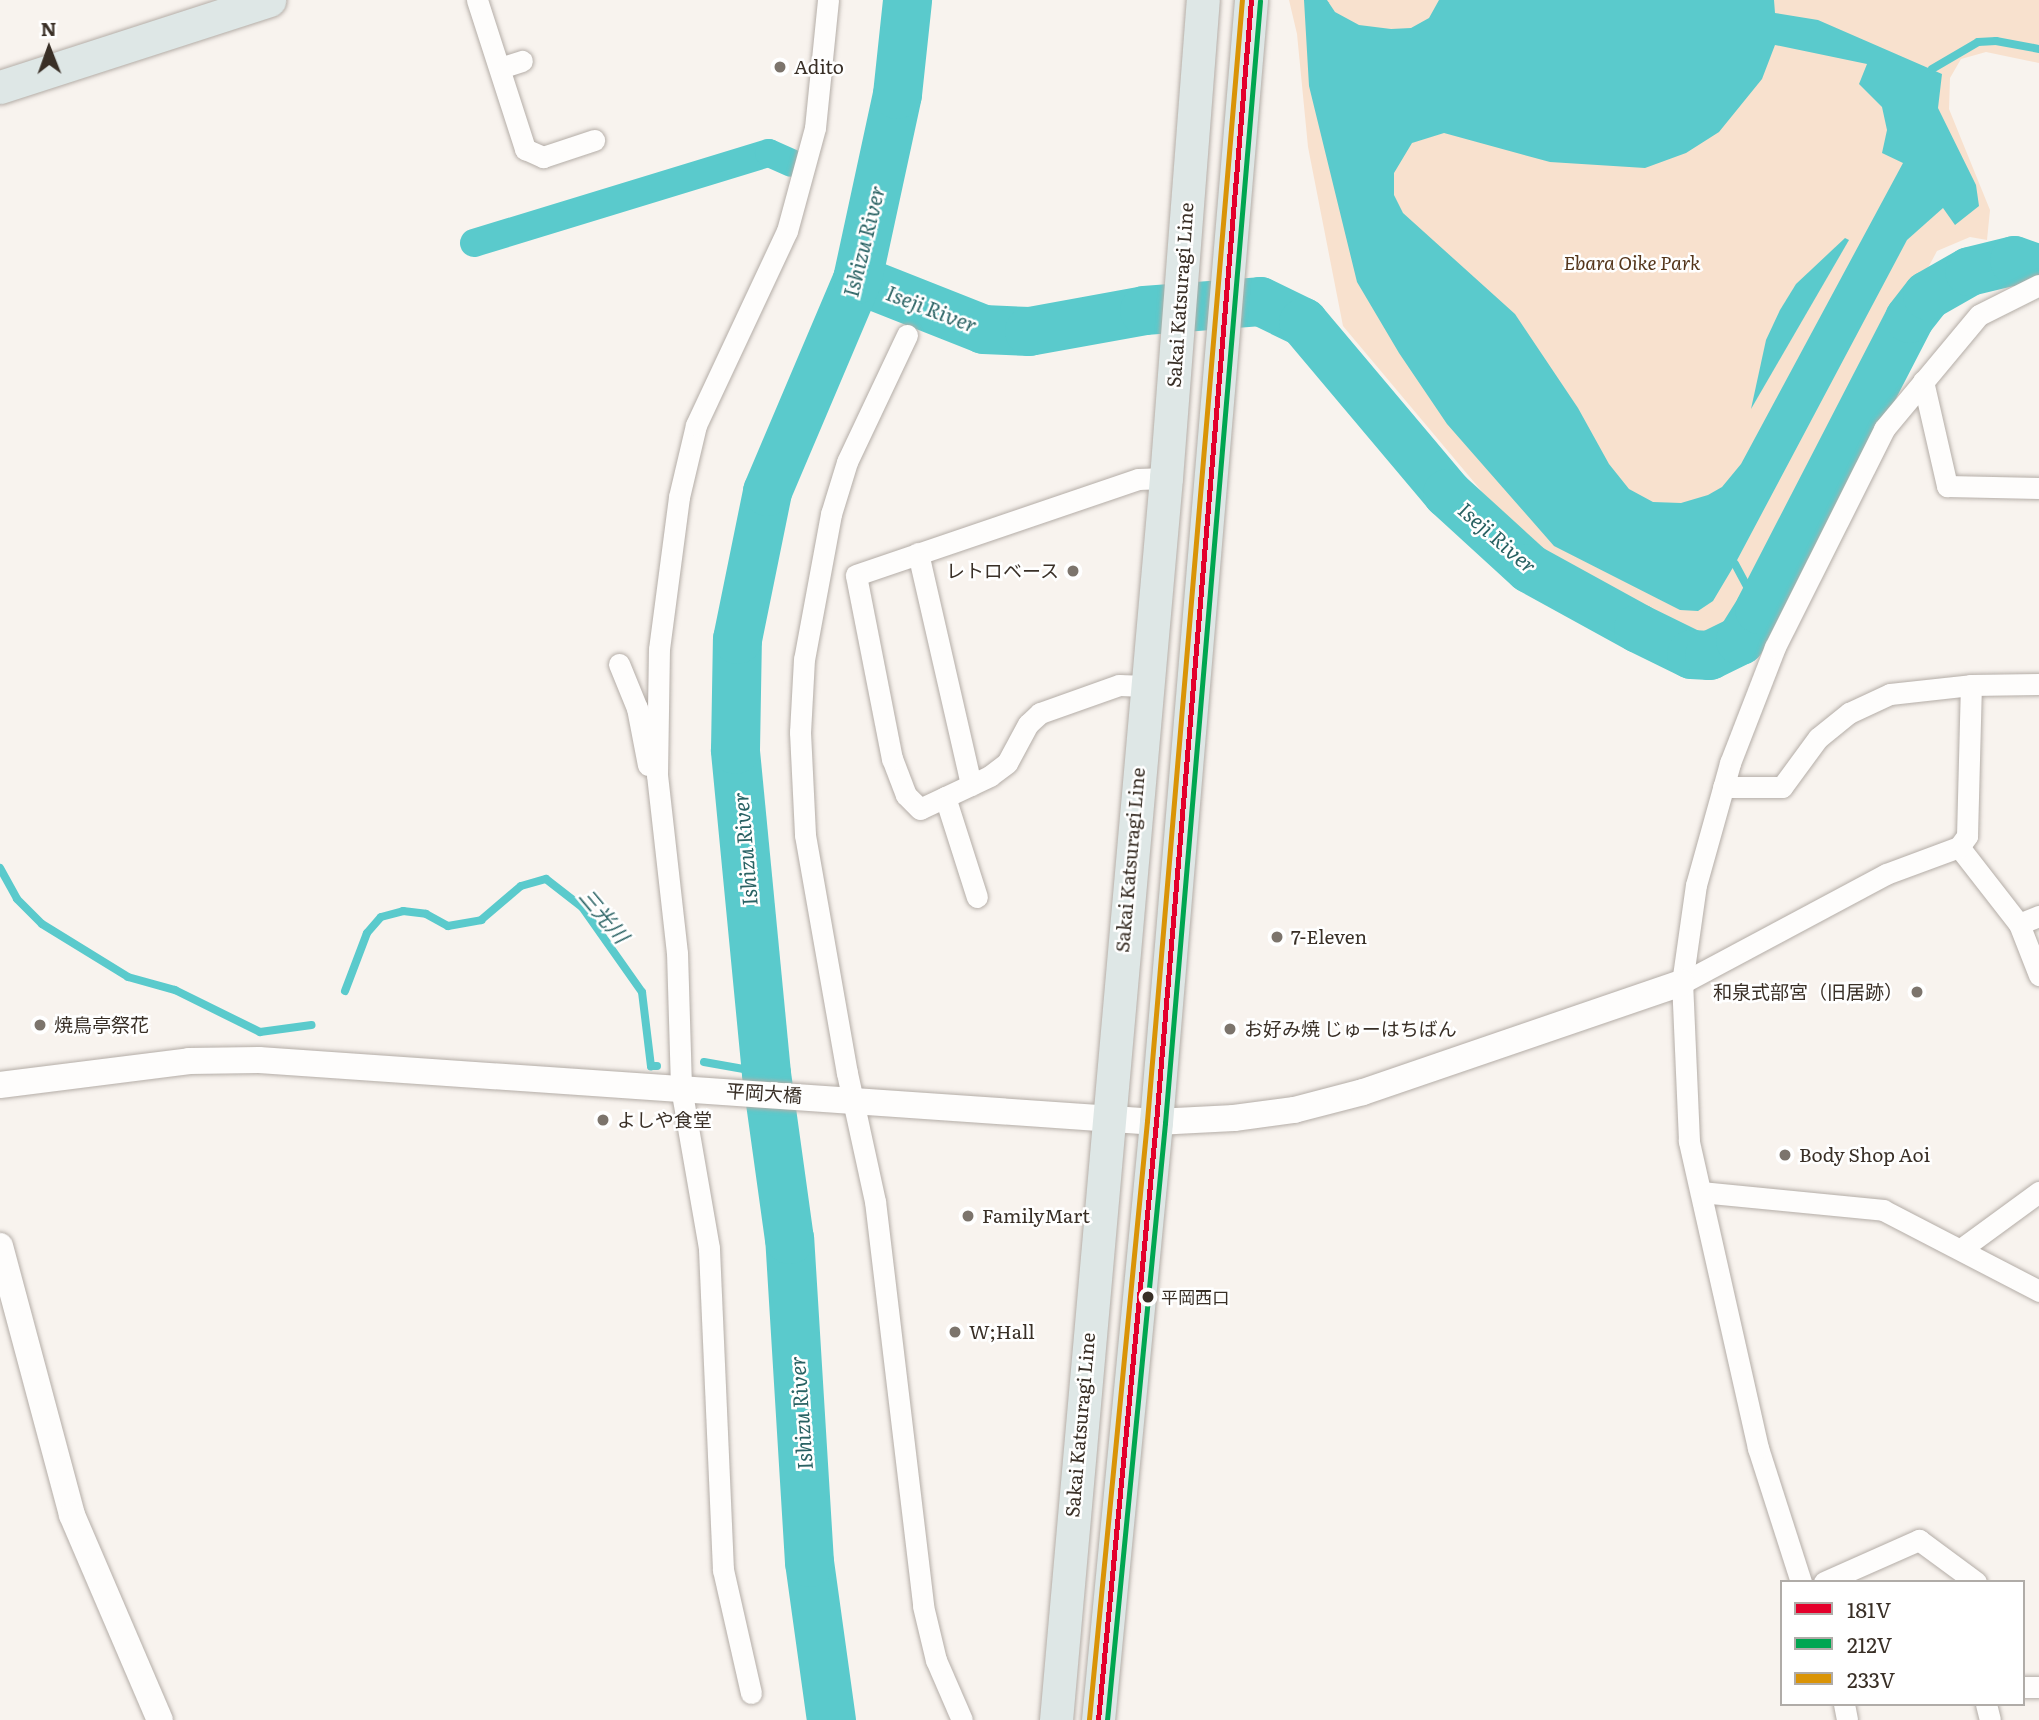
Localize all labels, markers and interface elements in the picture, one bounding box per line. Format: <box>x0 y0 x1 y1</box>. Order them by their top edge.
north arrow <box>14 14 84 84</box>
text: N <box>40 14 57 42</box>
place label: Adito <box>794 56 844 78</box>
marker: Adito <box>772 59 788 75</box>
water label: Ishizu River <box>837 183 889 299</box>
street label: Sakai Katsuragi Line <box>1162 202 1198 388</box>
park label: Ebara Oike Park <box>1564 252 1700 274</box>
water label: Iseji River <box>883 279 981 337</box>
water label: Iseji River <box>1454 496 1542 578</box>
place label: レトロベース <box>945 560 1059 582</box>
marker: レトロベース <box>1065 563 1081 579</box>
street label: Sakai Katsuragi Line <box>1111 767 1149 953</box>
water label: Ishizu River <box>726 791 762 907</box>
water label: 三光川 <box>575 883 635 947</box>
place label: 7-Eleven <box>1291 926 1367 948</box>
marker: 7-Eleven <box>1269 929 1285 945</box>
place label: 和泉式部宮（旧居跡） <box>1713 981 1903 1003</box>
marker: 和泉式部宮（旧居跡） <box>1909 984 1925 1000</box>
place label: 焼鳥亭祭花 <box>54 1014 149 1036</box>
marker: 焼鳥亭祭花 <box>32 1017 48 1033</box>
place label: お好み焼 じゅーはちばん <box>1244 1018 1457 1040</box>
marker: お好み焼 じゅーはちばん <box>1222 1021 1238 1037</box>
street label: 平岡大橋 <box>725 1079 803 1107</box>
place label: よしや食堂 <box>617 1109 712 1131</box>
marker: よしや食堂 <box>595 1112 611 1128</box>
place label: Body Shop Aoi <box>1799 1144 1930 1166</box>
marker: Body Shop Aoi <box>1777 1147 1793 1163</box>
place label: FamilyMart <box>982 1205 1090 1227</box>
marker: FamilyMart <box>960 1208 976 1224</box>
place label: 平岡西口 <box>1161 1287 1229 1307</box>
marker: 平岡西口 <box>1141 1290 1155 1304</box>
place label: W;Hall <box>969 1321 1035 1343</box>
marker: W;Hall <box>947 1324 963 1340</box>
street label: Sakai Katsuragi Line <box>1061 1332 1099 1518</box>
water label: Ishizu River <box>783 1355 817 1471</box>
legend <box>1780 1580 2025 1706</box>
text: 181V <box>1847 1593 1891 1624</box>
text: 212V <box>1847 1628 1892 1659</box>
text: 233V <box>1847 1663 1895 1694</box>

